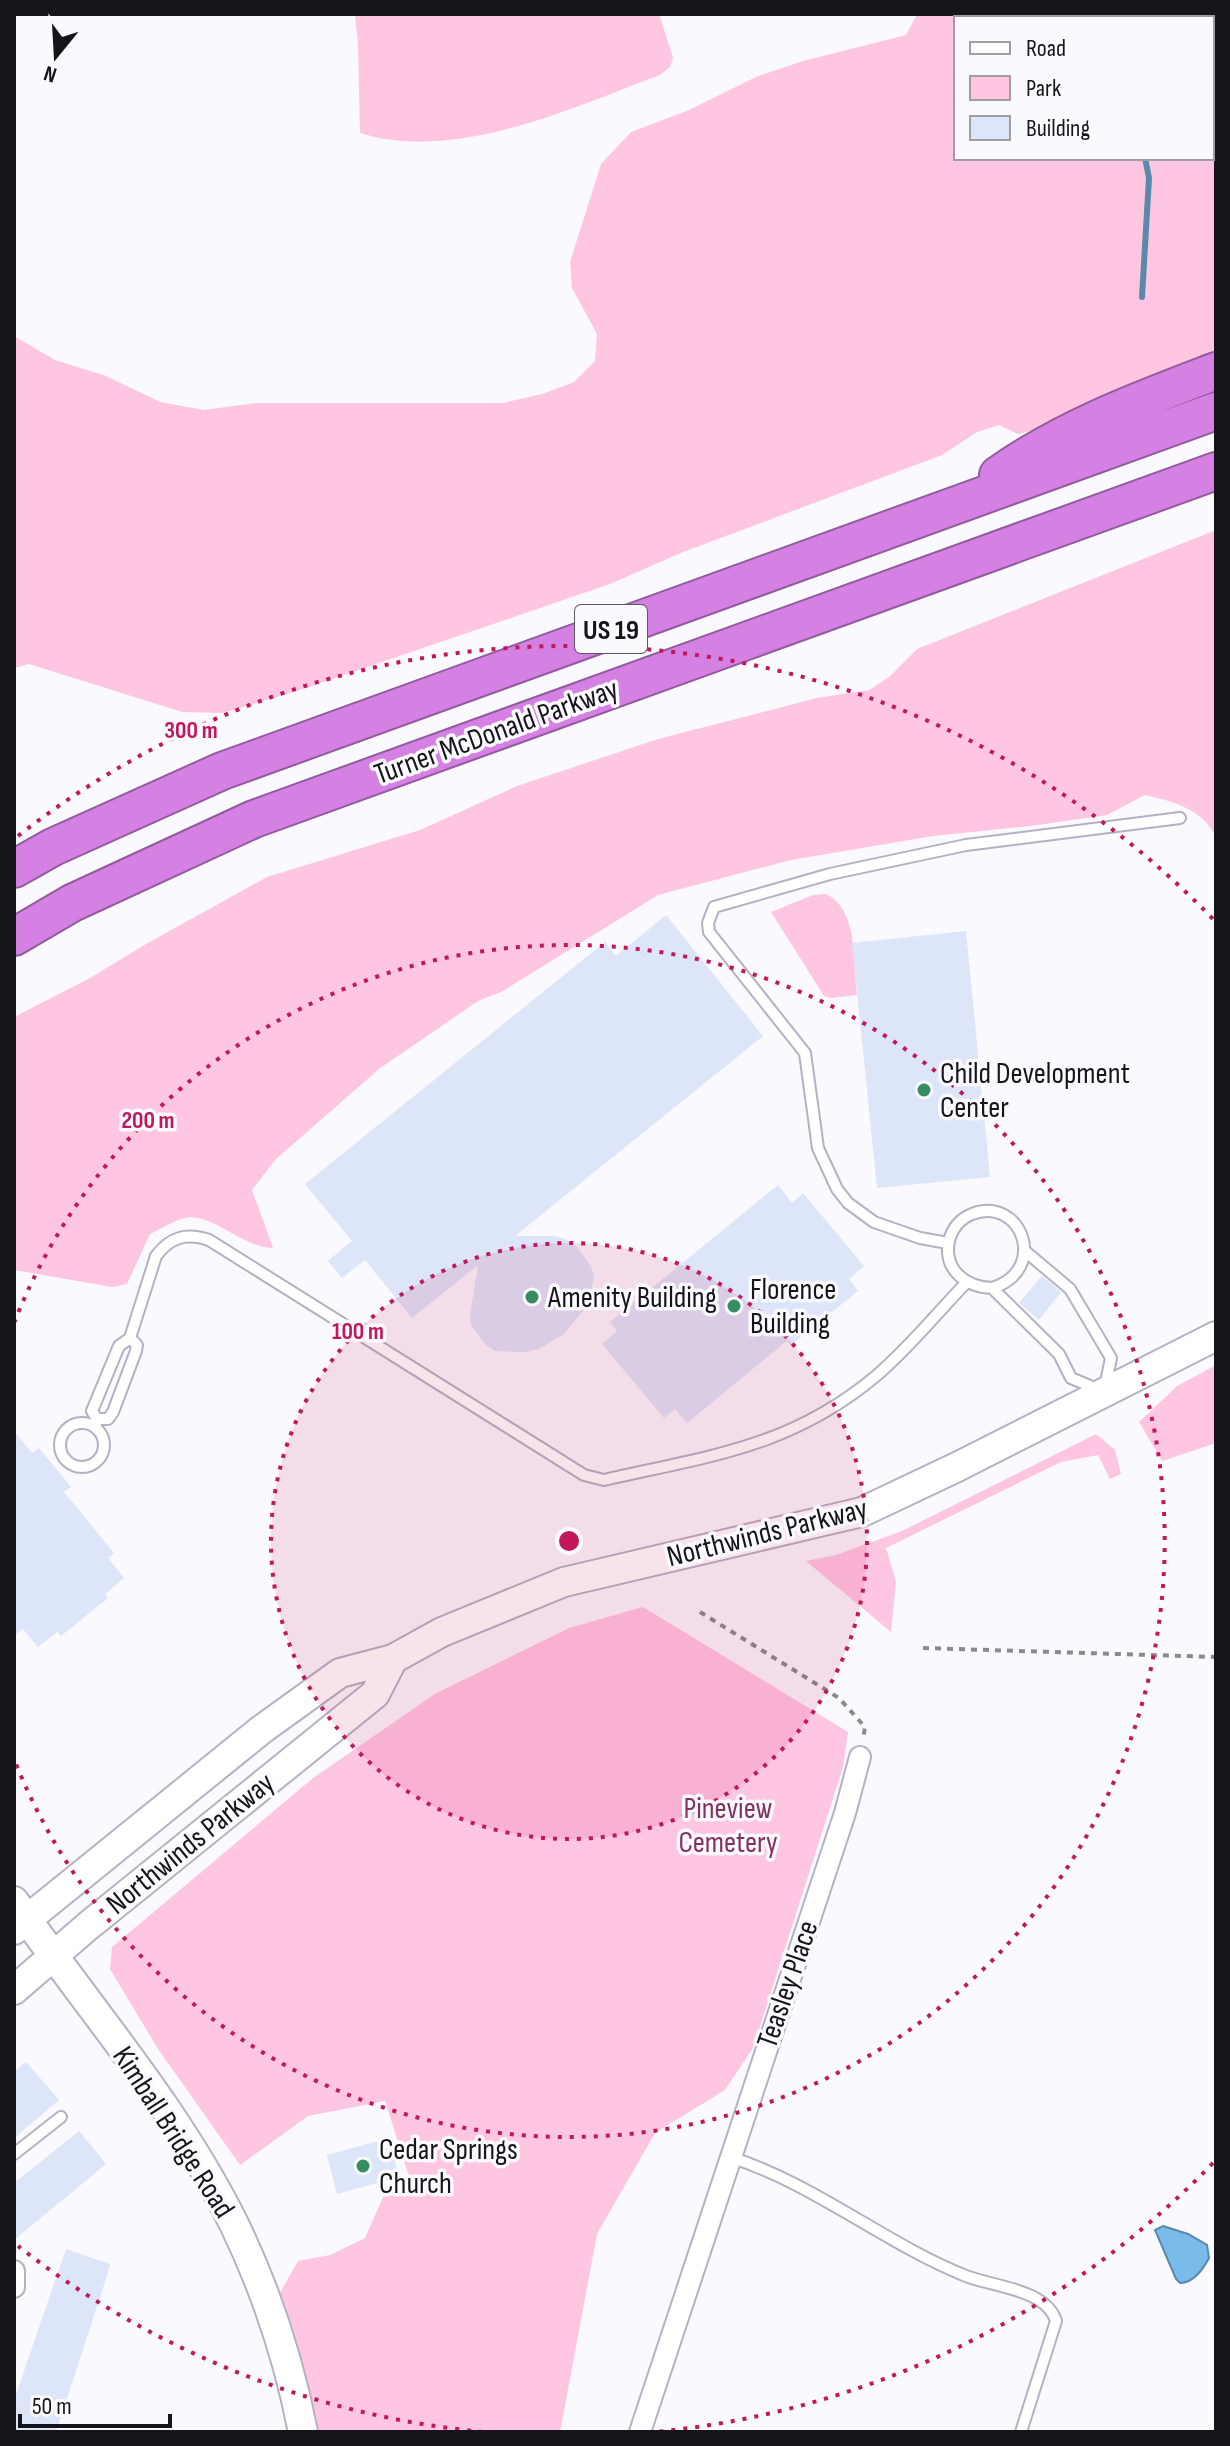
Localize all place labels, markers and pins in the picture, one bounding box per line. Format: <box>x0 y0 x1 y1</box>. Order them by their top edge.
place label: Child Development Center <box>940 1056 1130 1126</box>
marker: Child Development Center <box>915 1081 933 1099</box>
place label: Florence Building <box>750 1272 836 1342</box>
place label: Amenity Building <box>547 1280 717 1316</box>
marker: Amenity Building <box>523 1288 541 1306</box>
marker: Florence Building <box>725 1297 743 1315</box>
centre of rings <box>555 1527 583 1555</box>
place label: Cedar Springs Church <box>379 2132 518 2202</box>
marker: Cedar Springs Church <box>354 2157 372 2175</box>

